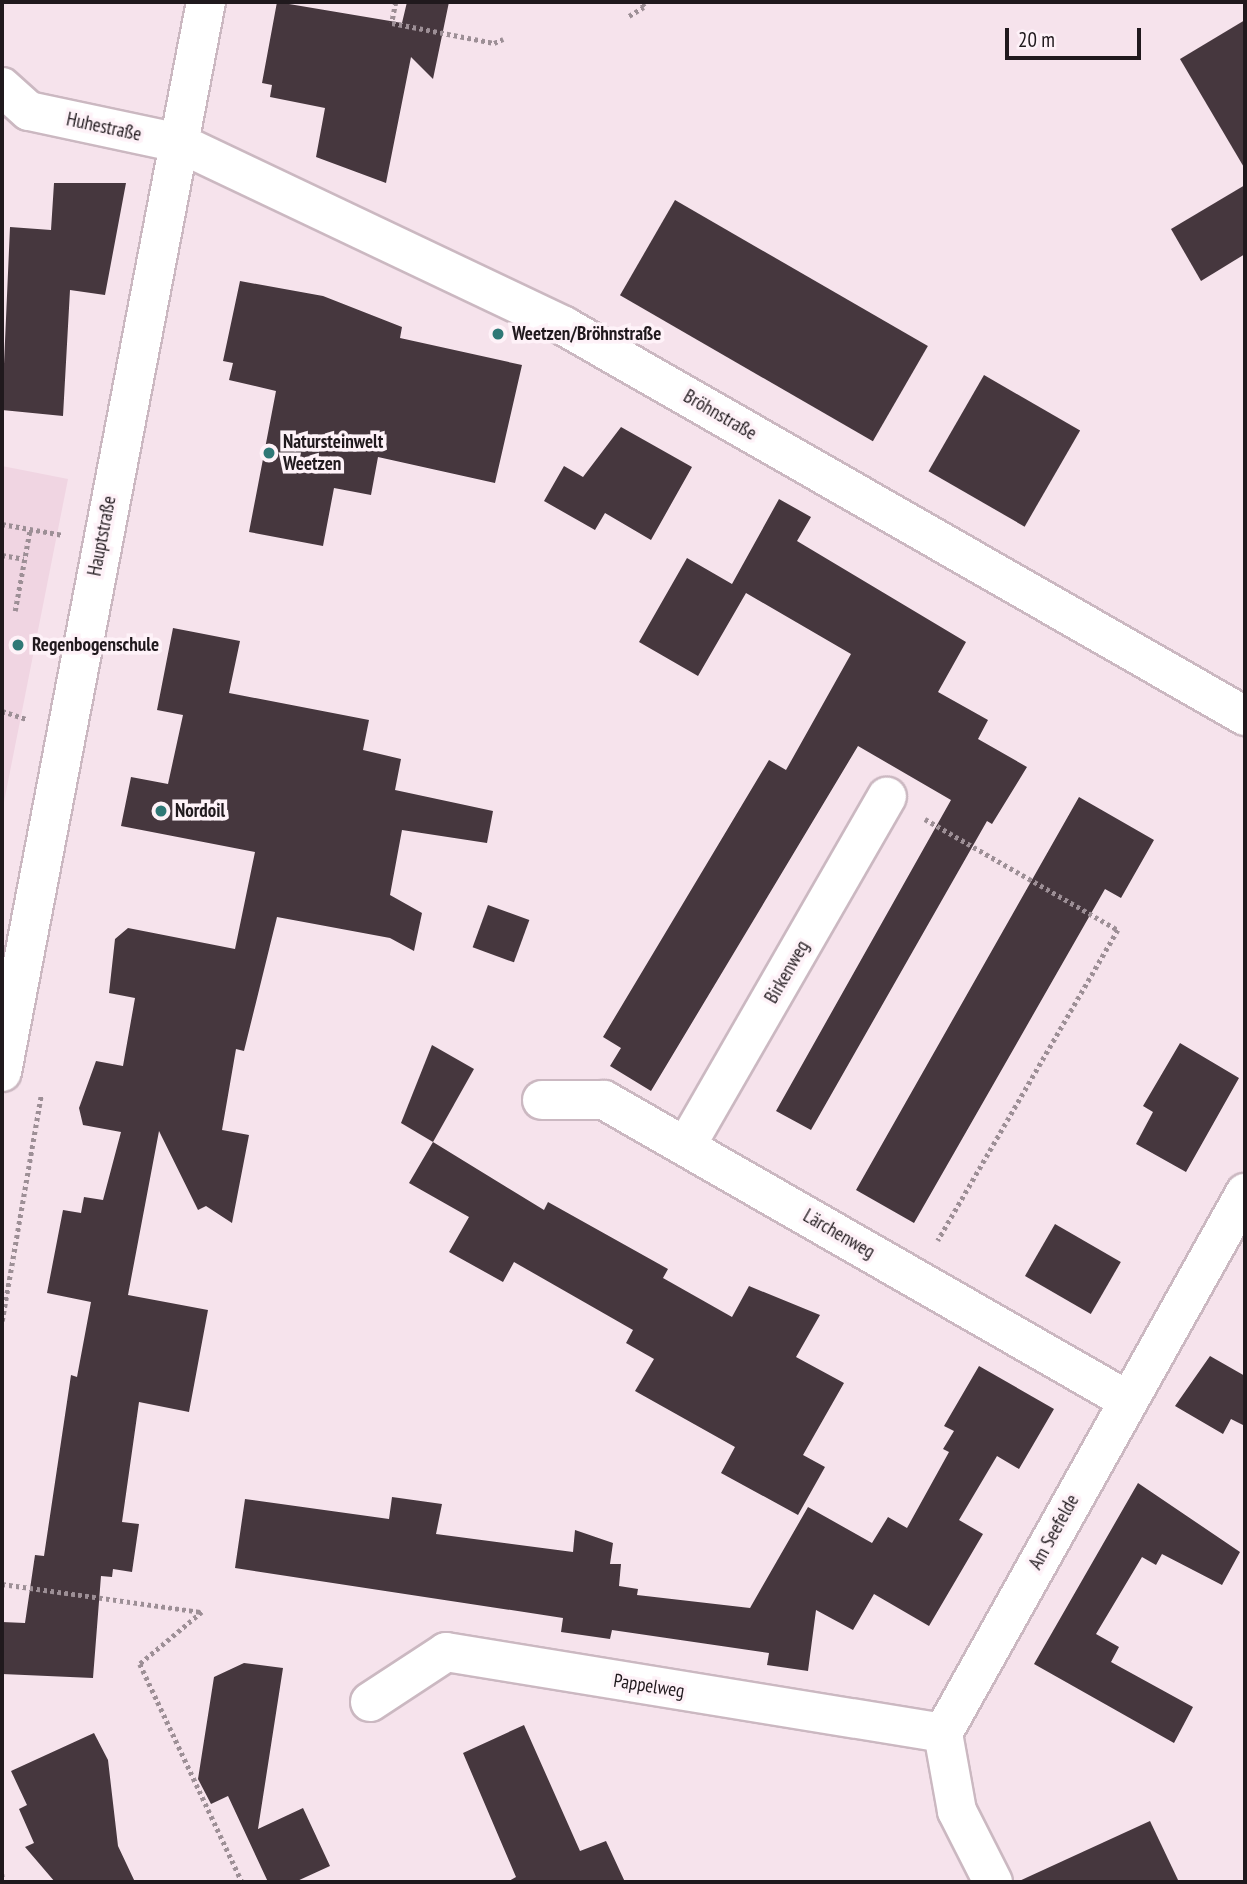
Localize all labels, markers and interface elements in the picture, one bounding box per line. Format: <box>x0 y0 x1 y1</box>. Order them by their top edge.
scale bar <box>1009 14 1146 58</box>
text: 20 m <box>1018 26 1055 53</box>
street label: Huhestraße <box>64 108 144 146</box>
place label: Weetzen/Bröhnstraße <box>512 323 661 345</box>
marker: Weetzen/Bröhnstraße <box>490 326 506 342</box>
street label: Bröhnstraße <box>679 385 761 445</box>
place label: Natursteinwelt Weetzen <box>283 431 383 475</box>
marker: Natursteinwelt Weetzen <box>261 445 277 461</box>
street label: Hauptstraße <box>83 494 121 578</box>
place label: Regenbogenschule <box>32 634 159 656</box>
marker: Regenbogenschule <box>10 637 26 653</box>
place label: Nordoil <box>175 800 225 822</box>
marker: Nordoil <box>153 803 169 819</box>
street label: Birkenweg <box>760 937 814 1007</box>
street label: Lärchenweg <box>799 1204 879 1264</box>
street label: Am Seefelde <box>1024 1491 1084 1573</box>
street label: Pappelweg <box>612 1669 686 1703</box>

